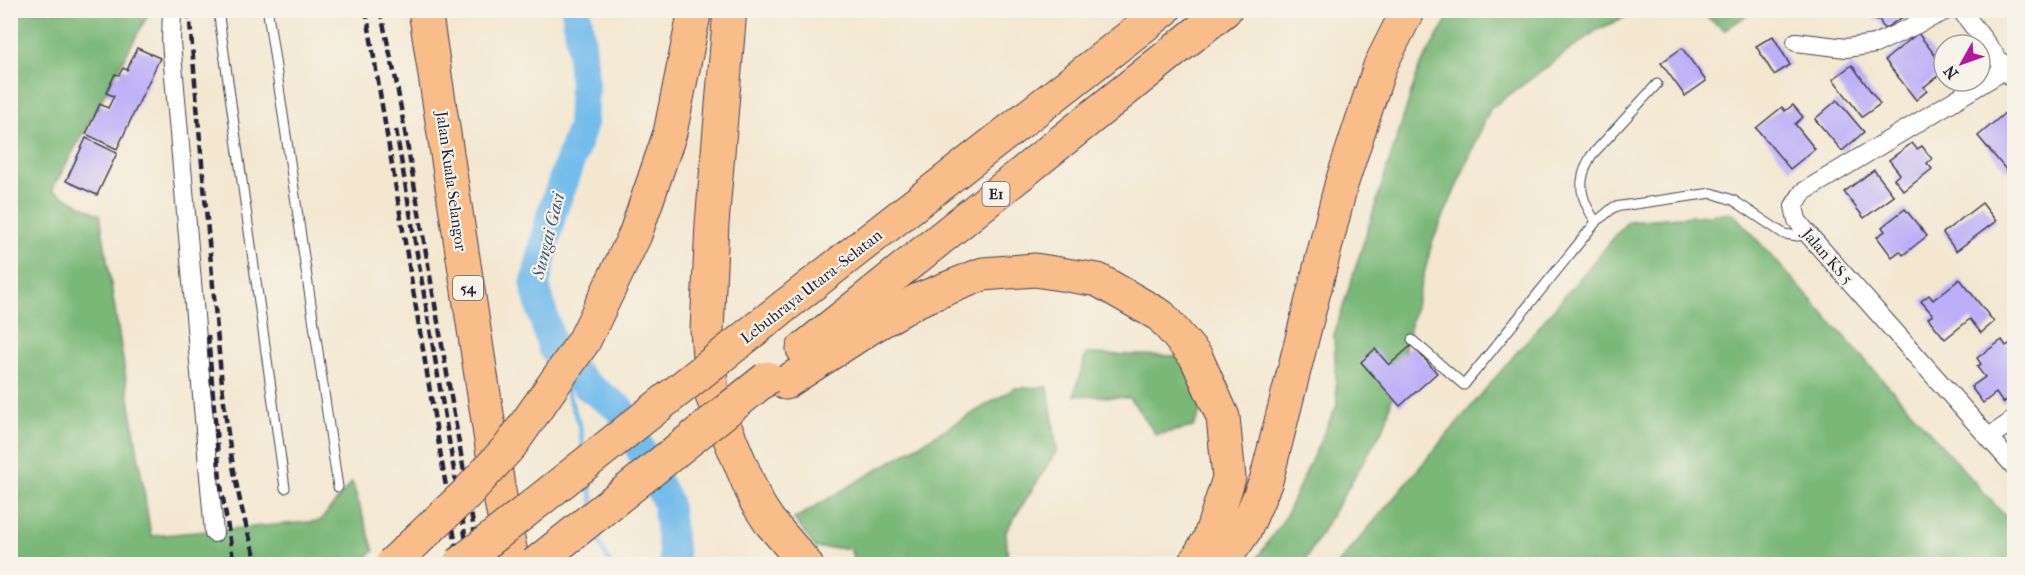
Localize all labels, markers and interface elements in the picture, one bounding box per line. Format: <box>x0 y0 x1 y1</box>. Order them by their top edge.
north arrow <box>1932 33 1992 93</box>
text: N <box>1939 61 1962 83</box>
street label: Jalan Kuala Selangor <box>432 108 471 252</box>
road number: E1 <box>982 182 1010 206</box>
water label: Sungai Gasi <box>527 189 570 282</box>
street label: Jalan KS 5 <box>1797 223 1857 288</box>
street label: Lebuhraya Utara–Selatan <box>737 225 886 347</box>
road number: 54 <box>453 276 483 300</box>

